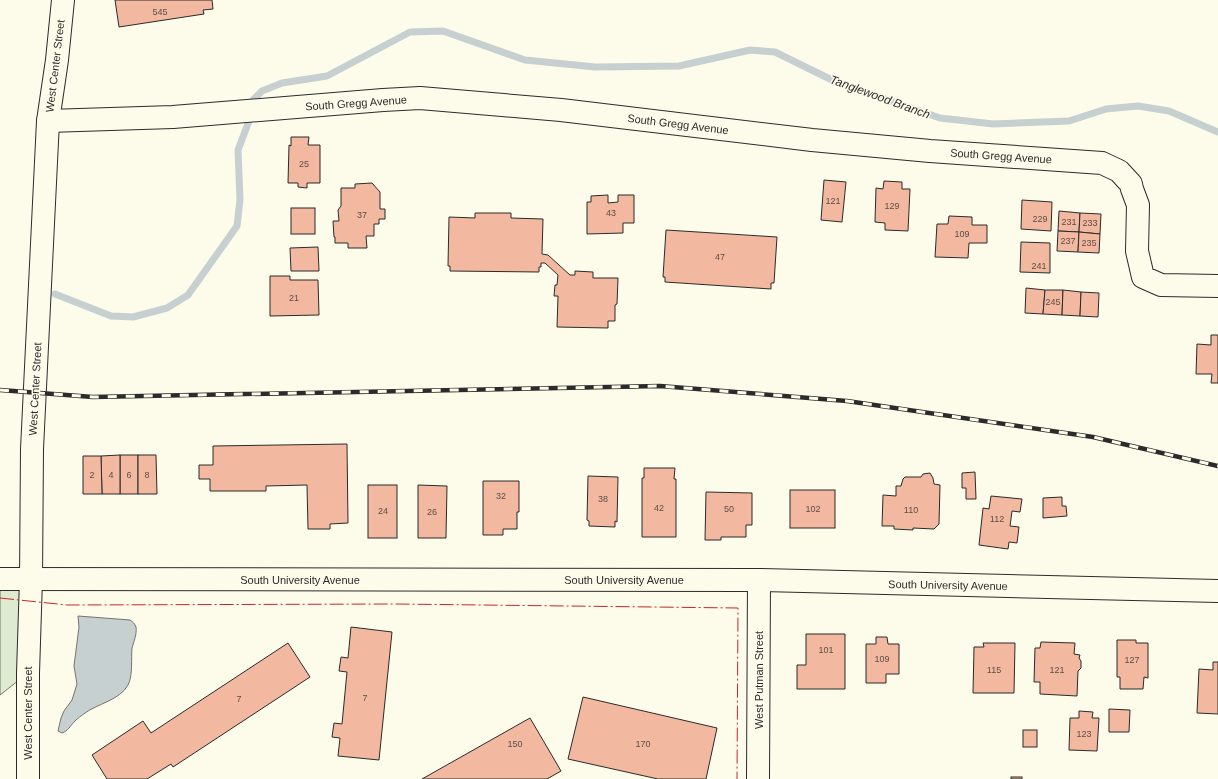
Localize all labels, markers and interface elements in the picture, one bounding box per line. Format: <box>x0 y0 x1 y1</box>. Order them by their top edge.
house number: 545 <box>152 7 168 17</box>
street label: West Center Street <box>43 19 67 113</box>
water label: Tanglewood Branch <box>828 72 932 122</box>
street label: South Gregg Avenue <box>305 93 407 113</box>
street label: South Gregg Avenue <box>627 112 729 136</box>
street label: South Gregg Avenue <box>950 146 1052 166</box>
house number: 25 <box>299 159 309 169</box>
house number: 121 <box>825 196 841 206</box>
house number: 129 <box>884 201 900 211</box>
house number: 43 <box>606 208 616 218</box>
house number: 37 <box>357 210 367 220</box>
house number: 229 <box>1032 214 1048 224</box>
house number: 231 <box>1061 217 1077 227</box>
house number: 233 <box>1082 218 1098 228</box>
house number: 109 <box>954 229 970 239</box>
house number: 237 <box>1060 236 1076 246</box>
house number: 235 <box>1081 238 1097 248</box>
house number: 47 <box>715 252 725 262</box>
house number: 241 <box>1031 261 1047 271</box>
house number: 21 <box>289 293 299 303</box>
house number: 245 <box>1045 297 1061 307</box>
street label: West Center Street <box>27 342 43 436</box>
house number: 2 <box>89 470 95 480</box>
house number: 4 <box>108 470 114 480</box>
house number: 6 <box>126 470 132 480</box>
house number: 8 <box>144 470 150 480</box>
house number: 32 <box>496 491 506 501</box>
house number: 38 <box>598 494 608 504</box>
house number: 42 <box>654 503 664 513</box>
house number: 50 <box>724 504 734 514</box>
house number: 102 <box>805 504 821 514</box>
house number: 110 <box>904 505 918 515</box>
house number: 24 <box>378 506 388 516</box>
house number: 26 <box>427 507 437 517</box>
house number: 112 <box>990 514 1004 524</box>
street label: South University Avenue <box>240 574 360 586</box>
street label: South University Avenue <box>564 574 684 586</box>
street label: South University Avenue <box>888 578 1008 592</box>
street label: West Putman Street <box>753 631 765 729</box>
house number: 101 <box>818 645 834 655</box>
house number: 109 <box>874 654 890 664</box>
house number: 127 <box>1124 655 1140 665</box>
house number: 115 <box>987 665 1001 675</box>
house number: 121 <box>1049 665 1065 675</box>
street label: West Center Street <box>22 666 34 760</box>
house number: 7 <box>362 693 368 703</box>
house number: 7 <box>236 694 242 704</box>
house number: 123 <box>1076 729 1092 739</box>
house number: 150 <box>507 739 523 749</box>
house number: 170 <box>635 739 651 749</box>

